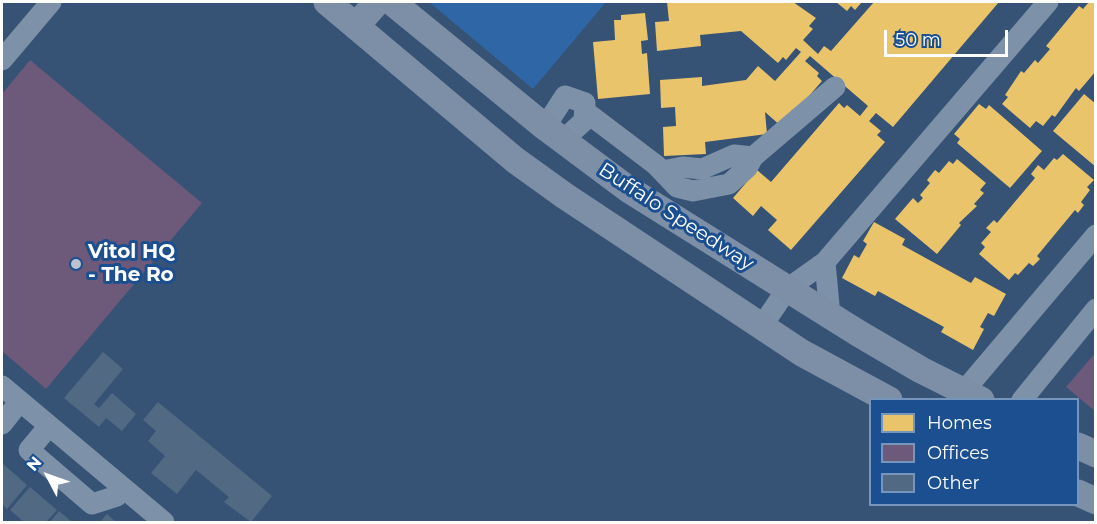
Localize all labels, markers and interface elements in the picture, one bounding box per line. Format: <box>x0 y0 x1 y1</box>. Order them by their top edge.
scale bar <box>887 18 1012 56</box>
text: 50 m <box>895 29 941 51</box>
street label: Buffalo Speedway <box>594 158 758 276</box>
place label: Vitol HQ - The Ro <box>88 240 175 287</box>
marker: Vitol HQ - The Ro <box>69 257 83 271</box>
legend <box>869 398 1079 506</box>
text: Homes <box>927 412 992 434</box>
text: Offices <box>927 442 989 464</box>
north arrow <box>18 446 78 506</box>
text: N <box>23 453 45 475</box>
text: Other <box>927 472 980 494</box>

